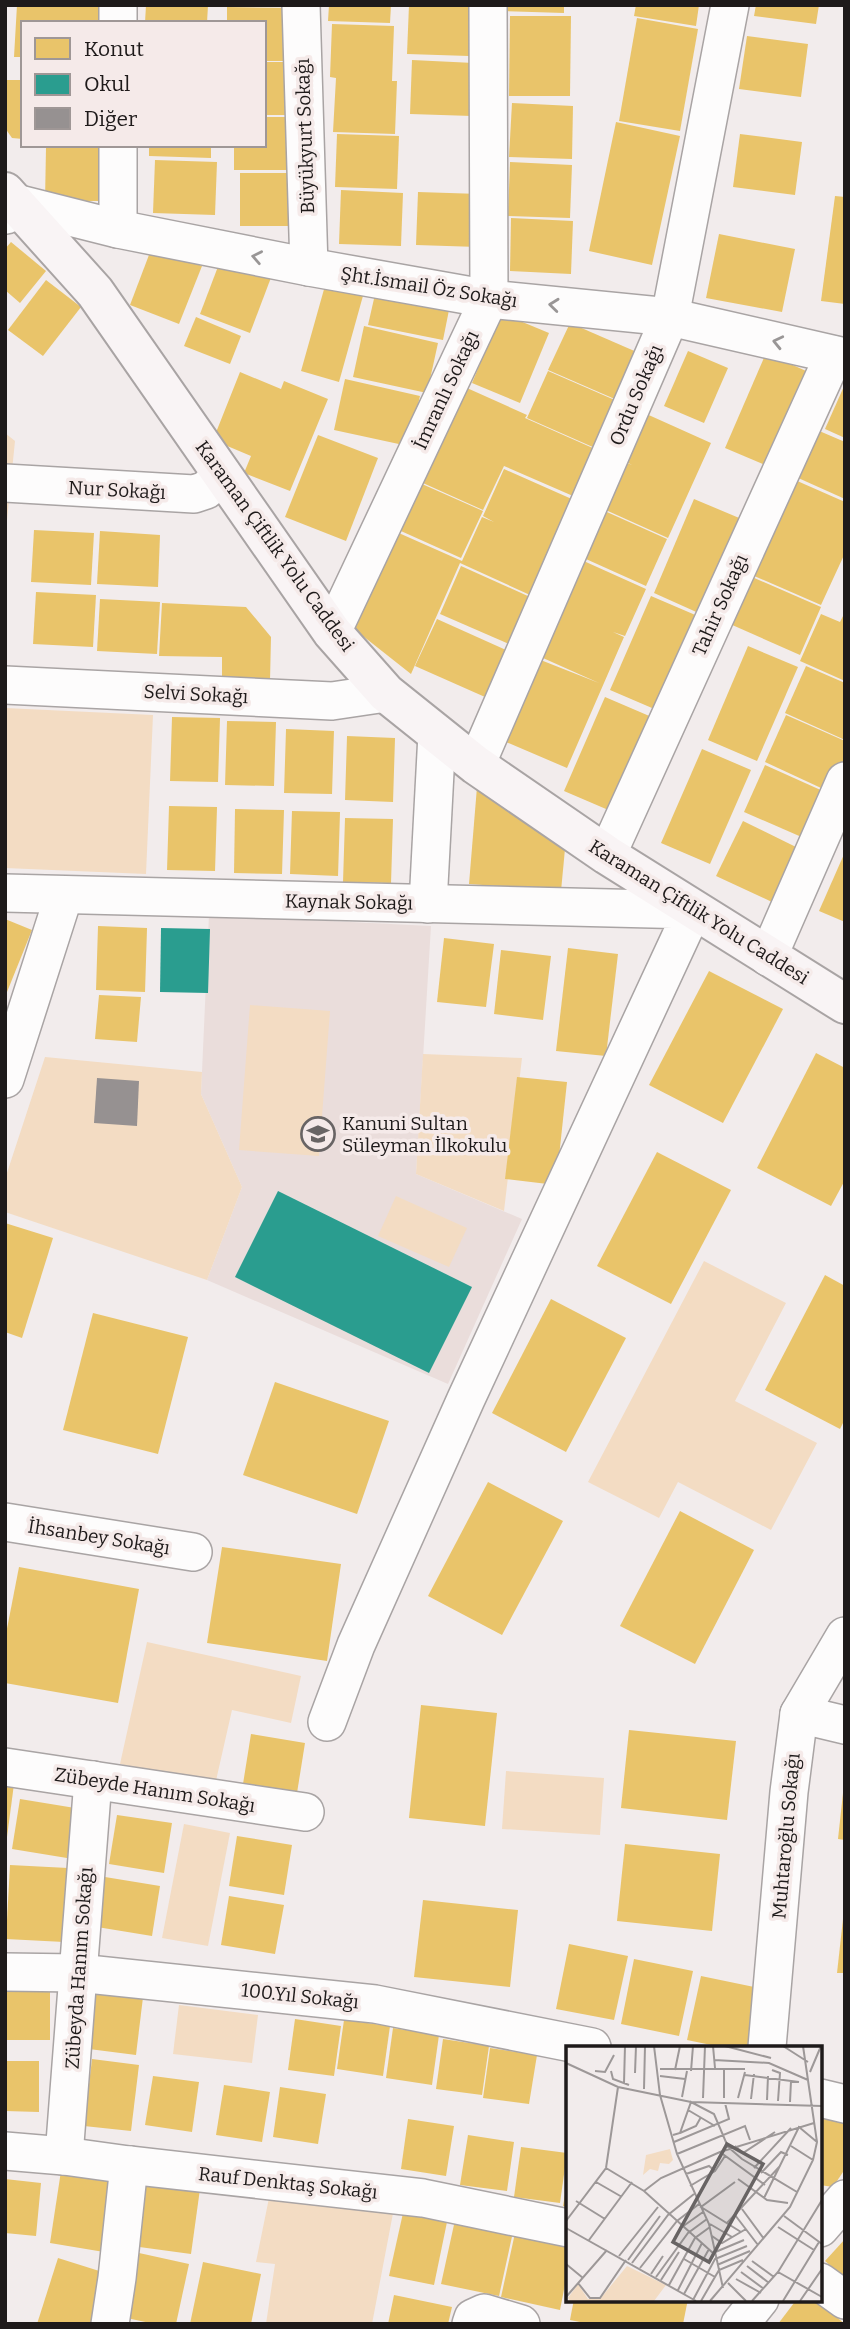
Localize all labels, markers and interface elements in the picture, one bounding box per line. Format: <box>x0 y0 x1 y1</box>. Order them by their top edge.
legend <box>21 21 266 147</box>
text: Konut <box>84 36 144 62</box>
street label: Büyükyurt Sokağı <box>291 58 319 214</box>
text: Okul <box>84 71 130 97</box>
text: Diğer <box>84 106 137 132</box>
one-way arrow <box>251 250 263 265</box>
street label: Şht.İsmail Öz Sokağı <box>339 262 519 312</box>
one-way arrow <box>548 298 560 313</box>
street label: İmranlı Sokağı <box>408 327 484 453</box>
one-way arrow <box>772 336 784 350</box>
street label: Ordu Sokağı <box>604 341 668 449</box>
street label: Karaman Çiftlik Yolu Caddesi <box>191 436 359 656</box>
street label: Nur Sokağı <box>68 476 167 504</box>
street label: Tahir Sokağı <box>687 550 753 659</box>
street label: Selvi Sokağı <box>143 680 249 708</box>
street label: Karaman Çiftlik Yolu Caddesi <box>585 835 813 989</box>
street label: Kaynak Sokağı <box>285 889 414 915</box>
place label: Kanuni Sultan Süleyman İlkokulu <box>342 1112 508 1157</box>
school or university icon: Kanuni Sultan Süleyman İlkokulu <box>299 1115 337 1153</box>
street label: İhsanbey Sokağı <box>26 1514 172 1560</box>
street label: Muhtaroğlu Sokağı <box>767 1752 805 1920</box>
street label: Zübeyde Hanım Sokağı <box>53 1763 257 1817</box>
street label: Zübeyda Hanım Sokağı <box>60 1866 98 2070</box>
street label: 100.Yıl Sokağı <box>240 1978 360 2014</box>
inset map <box>566 2046 822 2301</box>
street label: Rauf Denktaş Sokağı <box>197 2162 379 2204</box>

